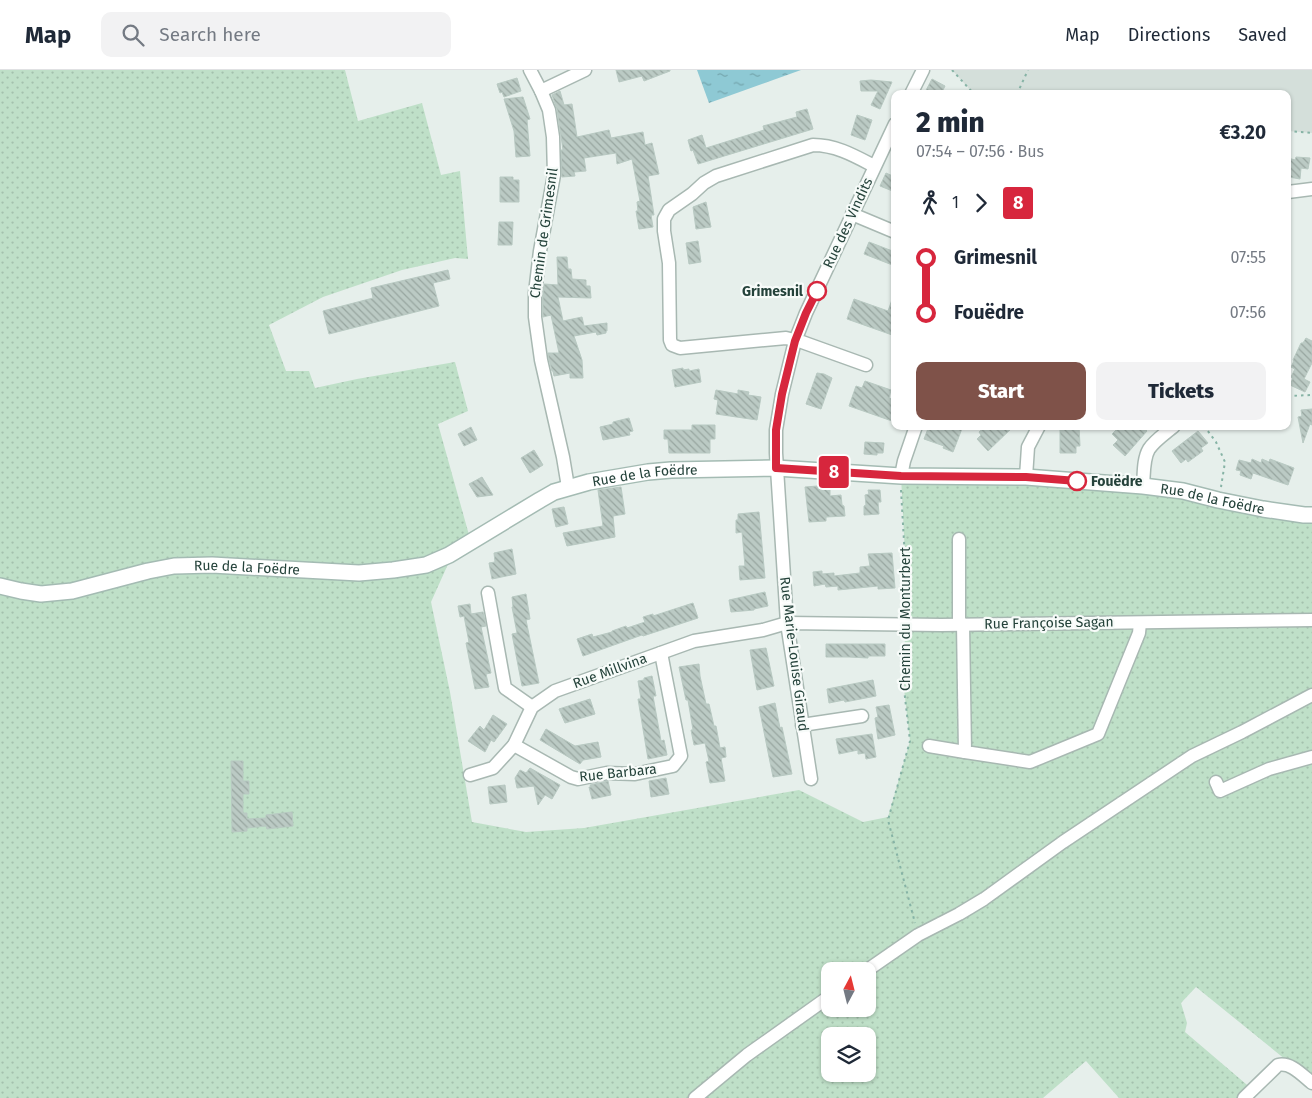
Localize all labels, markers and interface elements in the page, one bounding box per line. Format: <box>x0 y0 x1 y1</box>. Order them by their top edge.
search box <box>101 12 451 57</box>
text: Map <box>25 21 71 49</box>
icon: search <box>119 21 147 49</box>
text: Search here <box>159 23 261 46</box>
text: Map <box>1065 24 1100 46</box>
text: Directions <box>1128 24 1210 46</box>
text: Saved <box>1238 24 1287 46</box>
text: 2 min <box>916 106 985 139</box>
text: €3.20 <box>1219 121 1266 144</box>
text: 07:54 – 07:56 · Bus <box>916 142 1044 161</box>
street label: Chemin de Grimesnil <box>526 167 562 299</box>
street label: Rue des Vindits <box>820 175 877 271</box>
icon: walk <box>916 189 944 217</box>
icon: forward <box>967 189 995 217</box>
text: 8 <box>1013 192 1023 214</box>
text: 1 <box>952 193 959 212</box>
text: Grimesnil <box>954 246 1037 269</box>
text: 07:55 <box>1230 248 1266 267</box>
marker: Grimesnil <box>807 281 827 301</box>
place label: Grimesnil <box>742 283 804 300</box>
text: Fouëdre <box>954 301 1024 324</box>
text: 07:56 <box>1230 303 1266 322</box>
button: Start <box>916 362 1086 420</box>
button: Tickets <box>1096 362 1266 420</box>
line badge: 8 <box>818 456 850 488</box>
street label: Rue de la Foëdre <box>591 461 698 490</box>
text: 8 <box>829 461 839 483</box>
marker: Fouëdre <box>1067 471 1087 491</box>
place label: Fouëdre <box>1091 473 1143 490</box>
street label: Rue de la Foëdre <box>1159 480 1266 518</box>
street label: Chemin du Monturbert <box>897 546 914 691</box>
street label: Rue de la Foëdre <box>194 556 300 578</box>
street label: Rue Marie-Louise Giraud <box>776 576 812 732</box>
street label: Rue Françoise Sagan <box>984 613 1114 633</box>
street label: Rue Millvina <box>571 650 649 692</box>
street label: Rue Barbara <box>578 760 658 786</box>
north arrow <box>821 962 876 1018</box>
map controls <box>821 962 876 1082</box>
button: layers <box>821 1027 876 1082</box>

